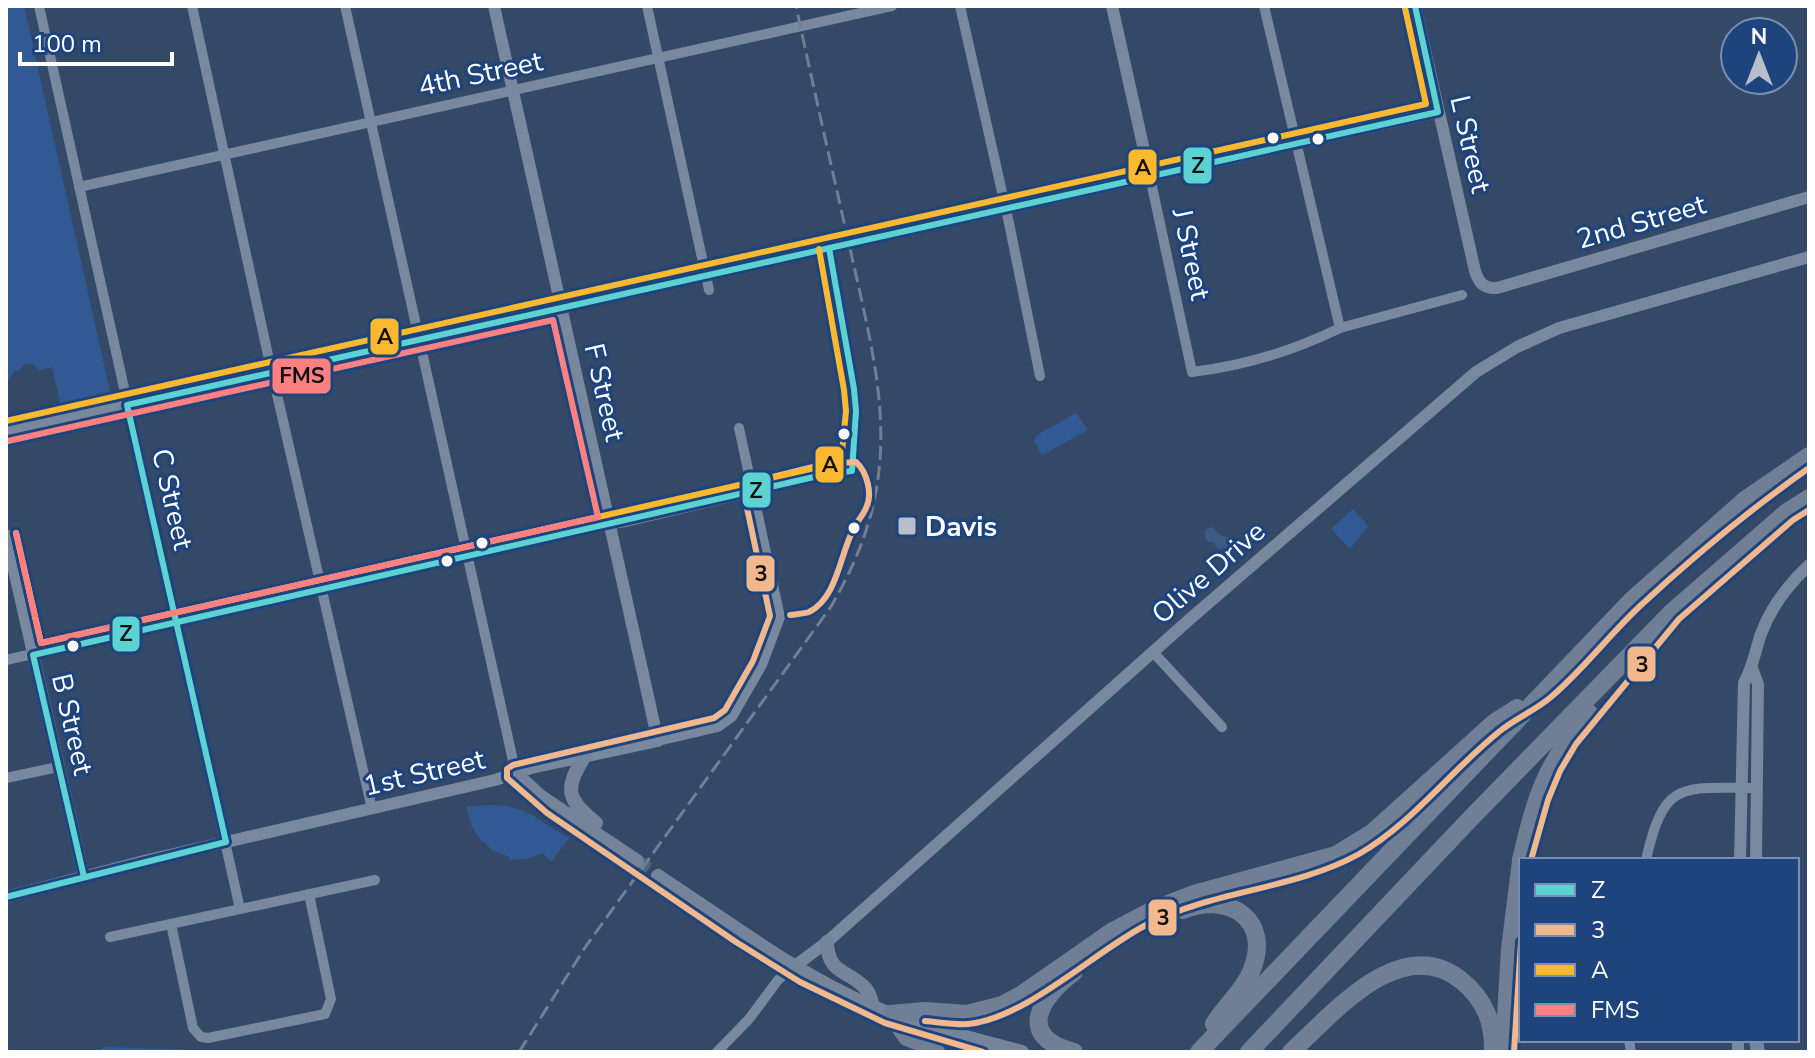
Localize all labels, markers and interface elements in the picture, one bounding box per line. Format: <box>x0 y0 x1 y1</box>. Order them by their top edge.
scale bar <box>20 16 172 66</box>
north arrow <box>1719 16 1799 96</box>
text: N <box>1751 22 1767 52</box>
text: 100 m <box>32 28 102 60</box>
street label: 4th Street <box>415 42 546 106</box>
street label: L Street <box>1440 92 1500 197</box>
unlabelled marker <box>1265 130 1281 146</box>
unlabelled marker <box>1310 131 1326 147</box>
line badge: Z <box>1182 146 1213 185</box>
line badge: A <box>1127 148 1158 186</box>
text: Z <box>1191 151 1205 181</box>
text: A <box>1135 153 1152 183</box>
street label: 2nd Street <box>1572 185 1710 259</box>
street label: J Street <box>1163 204 1219 304</box>
line badge: A <box>369 317 400 356</box>
text: A <box>377 322 394 352</box>
street label: F Street <box>574 340 634 445</box>
line badge: FMS <box>271 357 332 395</box>
text: FMS <box>279 361 325 391</box>
unlabelled marker <box>836 426 852 442</box>
street label: C Street <box>142 445 202 554</box>
line badge: A <box>814 445 845 484</box>
text: A <box>822 450 839 480</box>
line badge: Z <box>741 471 772 509</box>
text: Z <box>749 476 763 506</box>
place label: Davis <box>925 508 997 546</box>
street label: Olive Drive <box>1144 513 1274 633</box>
marker: Davis <box>896 515 918 537</box>
unlabelled marker <box>846 520 862 536</box>
unlabelled marker <box>474 535 490 551</box>
unlabelled marker <box>439 553 455 569</box>
line badge: 3 <box>745 554 776 593</box>
text: 3 <box>754 559 768 589</box>
line badge: Z <box>111 615 141 653</box>
text: Z <box>119 619 133 649</box>
unlabelled marker <box>65 638 81 654</box>
line badge: 3 <box>1626 645 1657 683</box>
text: 3 <box>1635 650 1649 680</box>
street label: B Street <box>42 670 102 779</box>
street label: 1st Street <box>360 741 489 805</box>
legend <box>1519 858 1799 1042</box>
text: Z <box>1591 874 1605 906</box>
line badge: 3 <box>1147 898 1178 937</box>
text: 3 <box>1156 903 1170 933</box>
text: 3 <box>1591 914 1605 946</box>
text: A <box>1591 954 1609 986</box>
text: FMS <box>1591 994 1639 1026</box>

